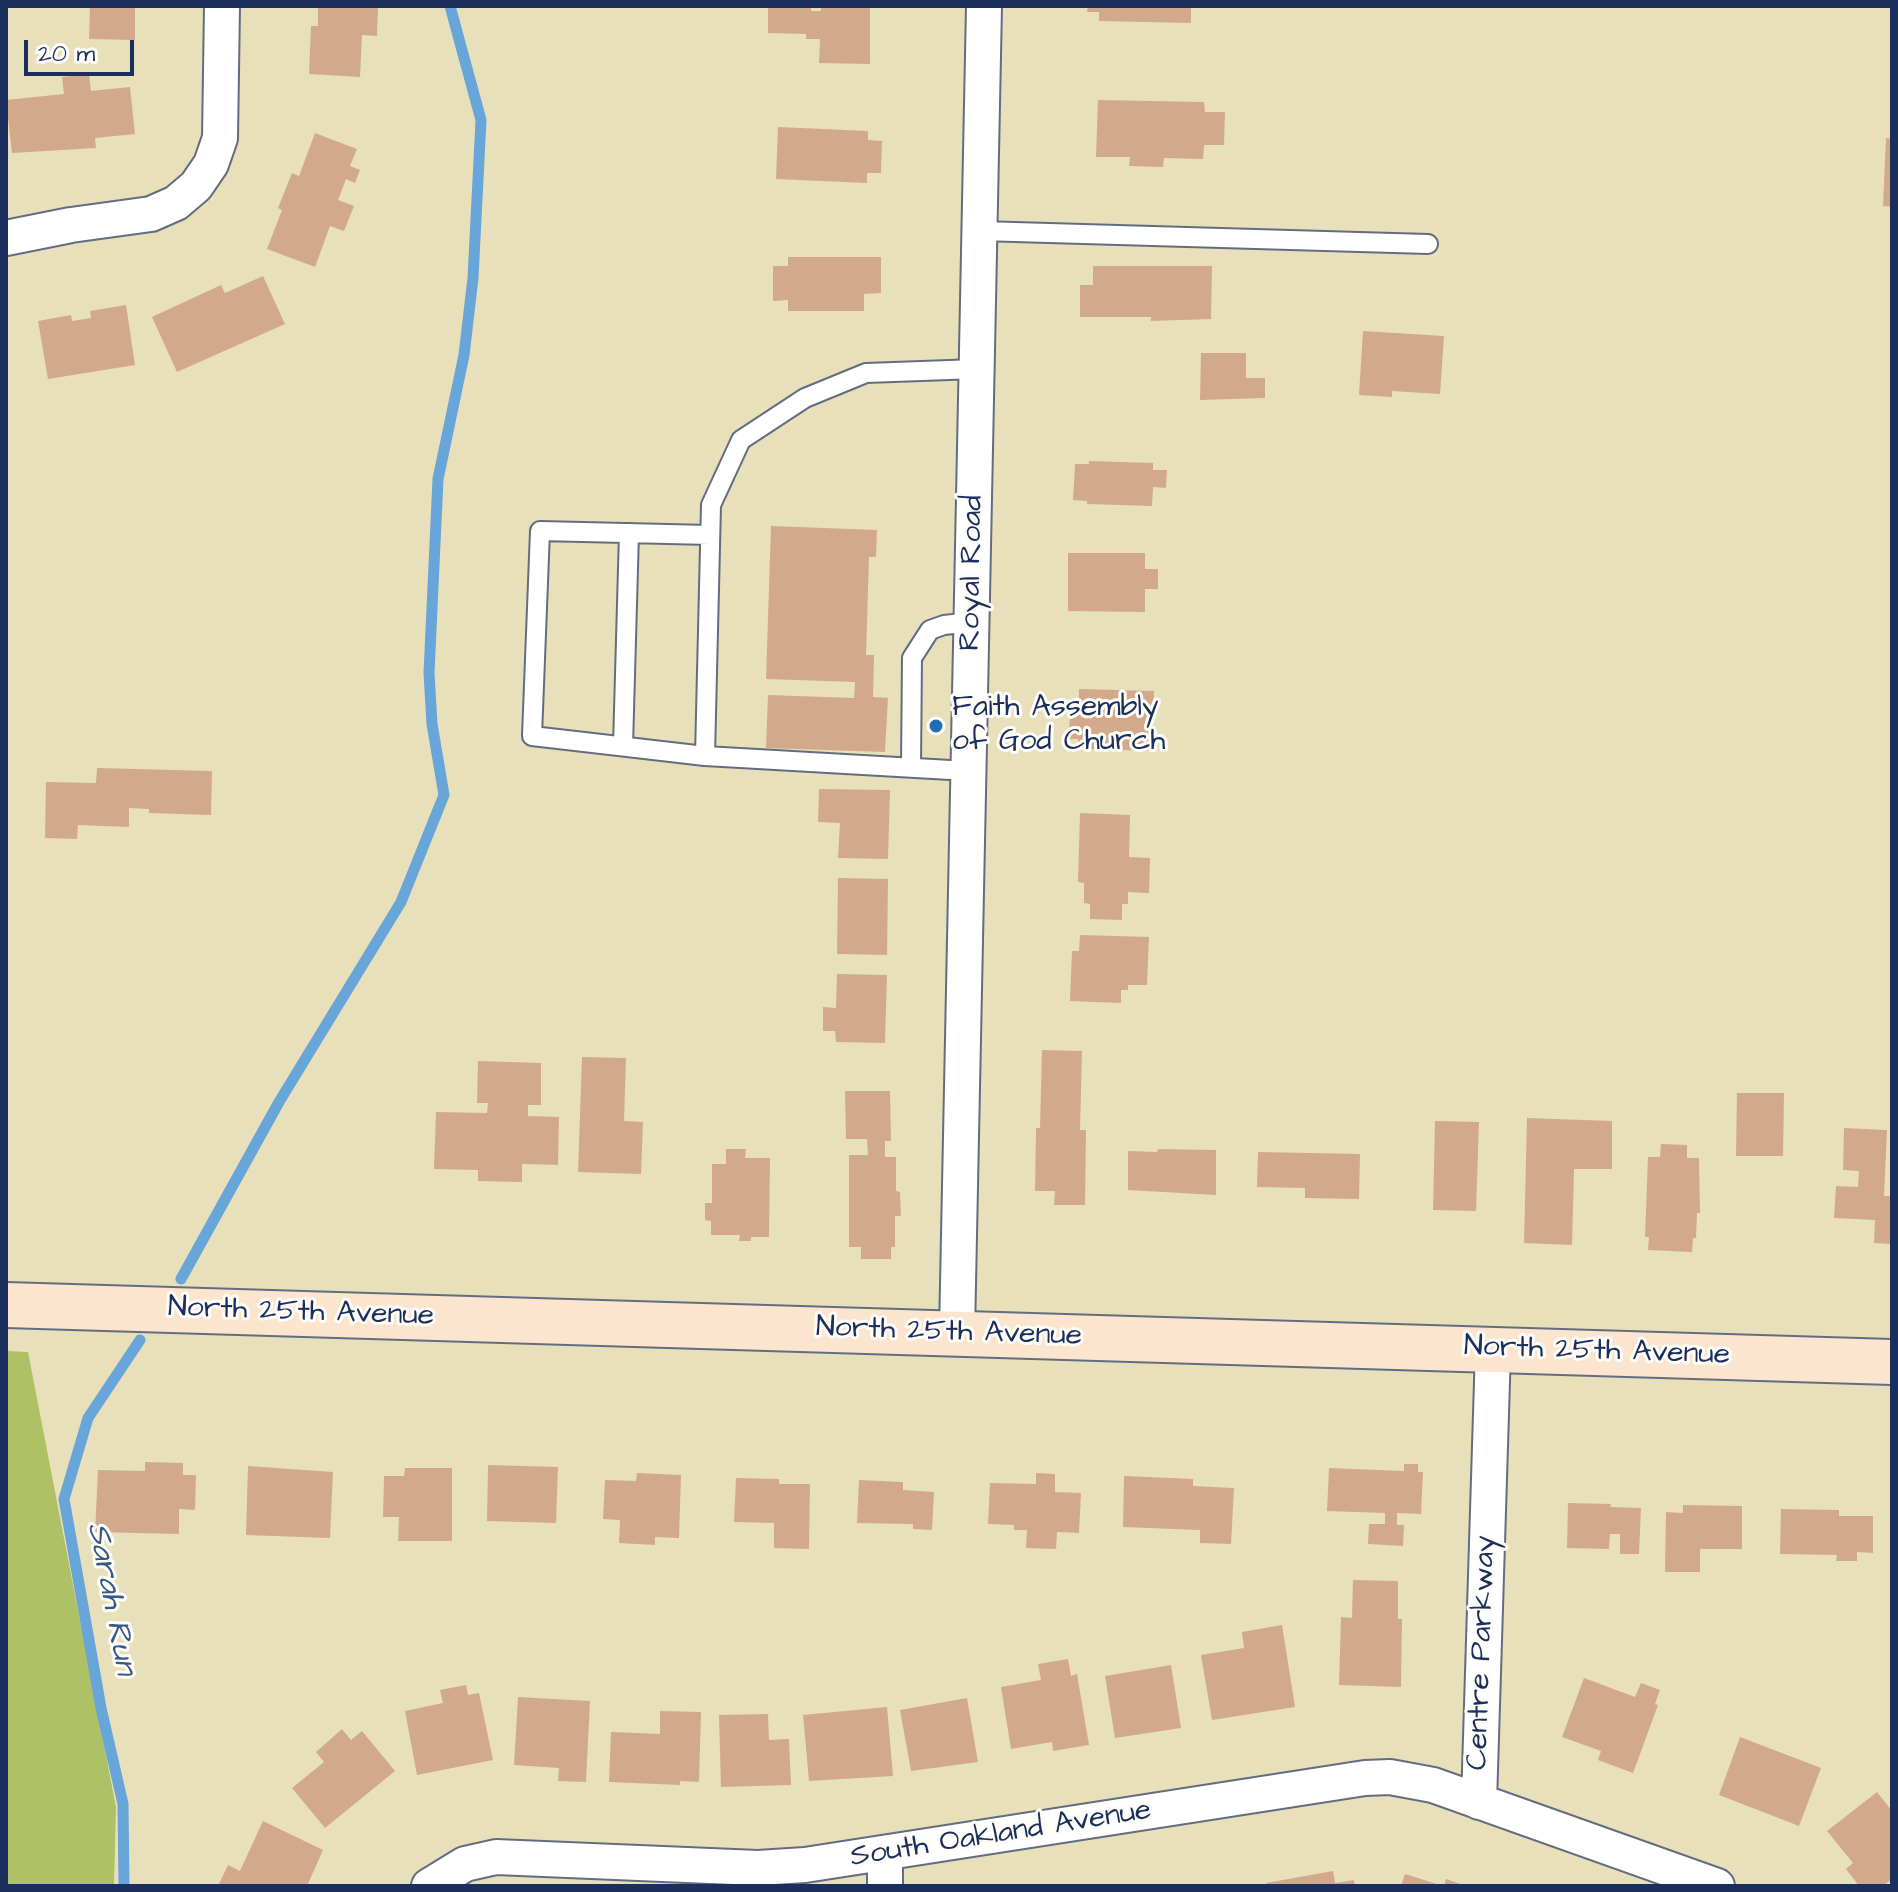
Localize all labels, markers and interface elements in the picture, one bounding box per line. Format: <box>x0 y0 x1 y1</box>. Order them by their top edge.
scale bar <box>28 24 138 74</box>
text: 20 m <box>38 37 95 71</box>
street label: Royal Road <box>954 495 992 651</box>
place label: Faith Assembly of God Church <box>952 691 1165 762</box>
marker: Faith Assembly of God Church <box>927 717 945 735</box>
street label: North 25th Avenue <box>167 1290 435 1336</box>
street label: North 25th Avenue <box>815 1310 1083 1356</box>
street label: North 25th Avenue <box>1463 1329 1731 1375</box>
water label: Sarah Run <box>76 1520 144 1678</box>
street label: Centre Parkway <box>1461 1535 1505 1771</box>
street label: South Oakland Avenue <box>848 1793 1154 1877</box>

